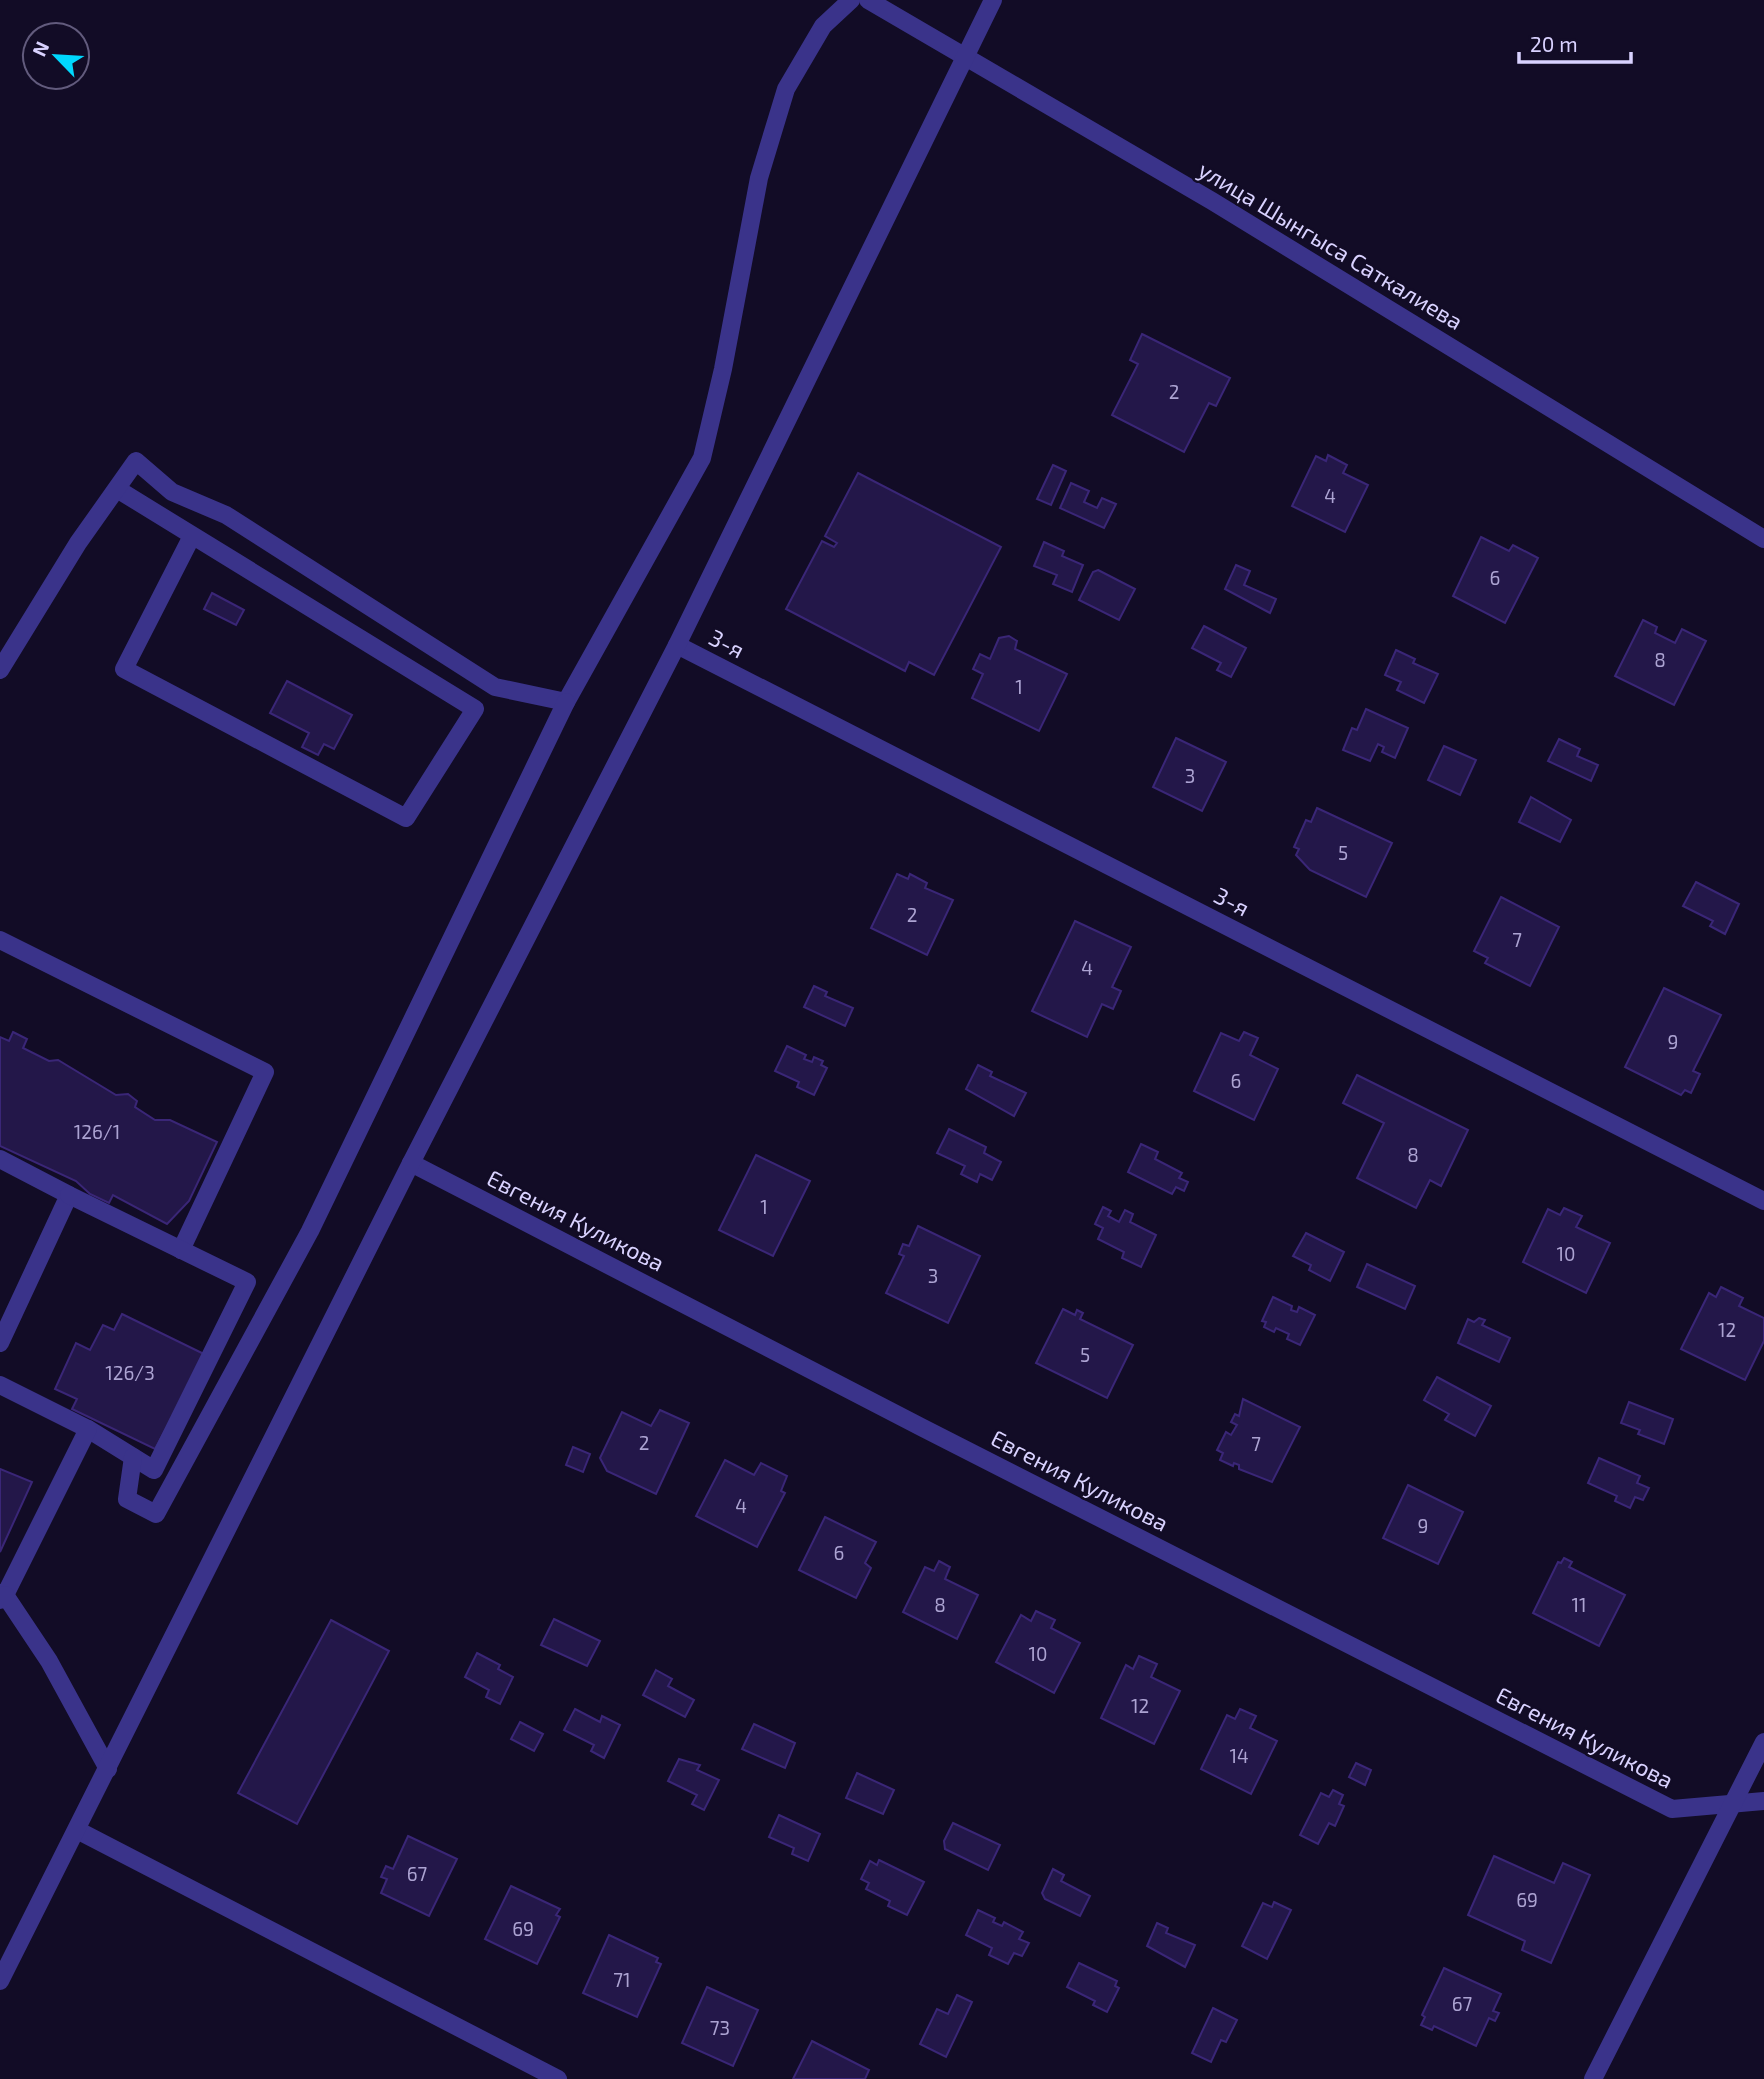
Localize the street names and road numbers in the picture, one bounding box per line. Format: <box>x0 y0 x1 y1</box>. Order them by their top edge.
street label: улица Шынгыса Саткалиева <box>1193 155 1468 336</box>
street label: 3-я <box>705 622 749 664</box>
street label: 3-я <box>1210 880 1254 922</box>
street label: Евгения Куликова <box>482 1163 669 1278</box>
street label: Евгения Куликова <box>986 1423 1173 1538</box>
street label: Евгения Куликова <box>1491 1680 1678 1795</box>

